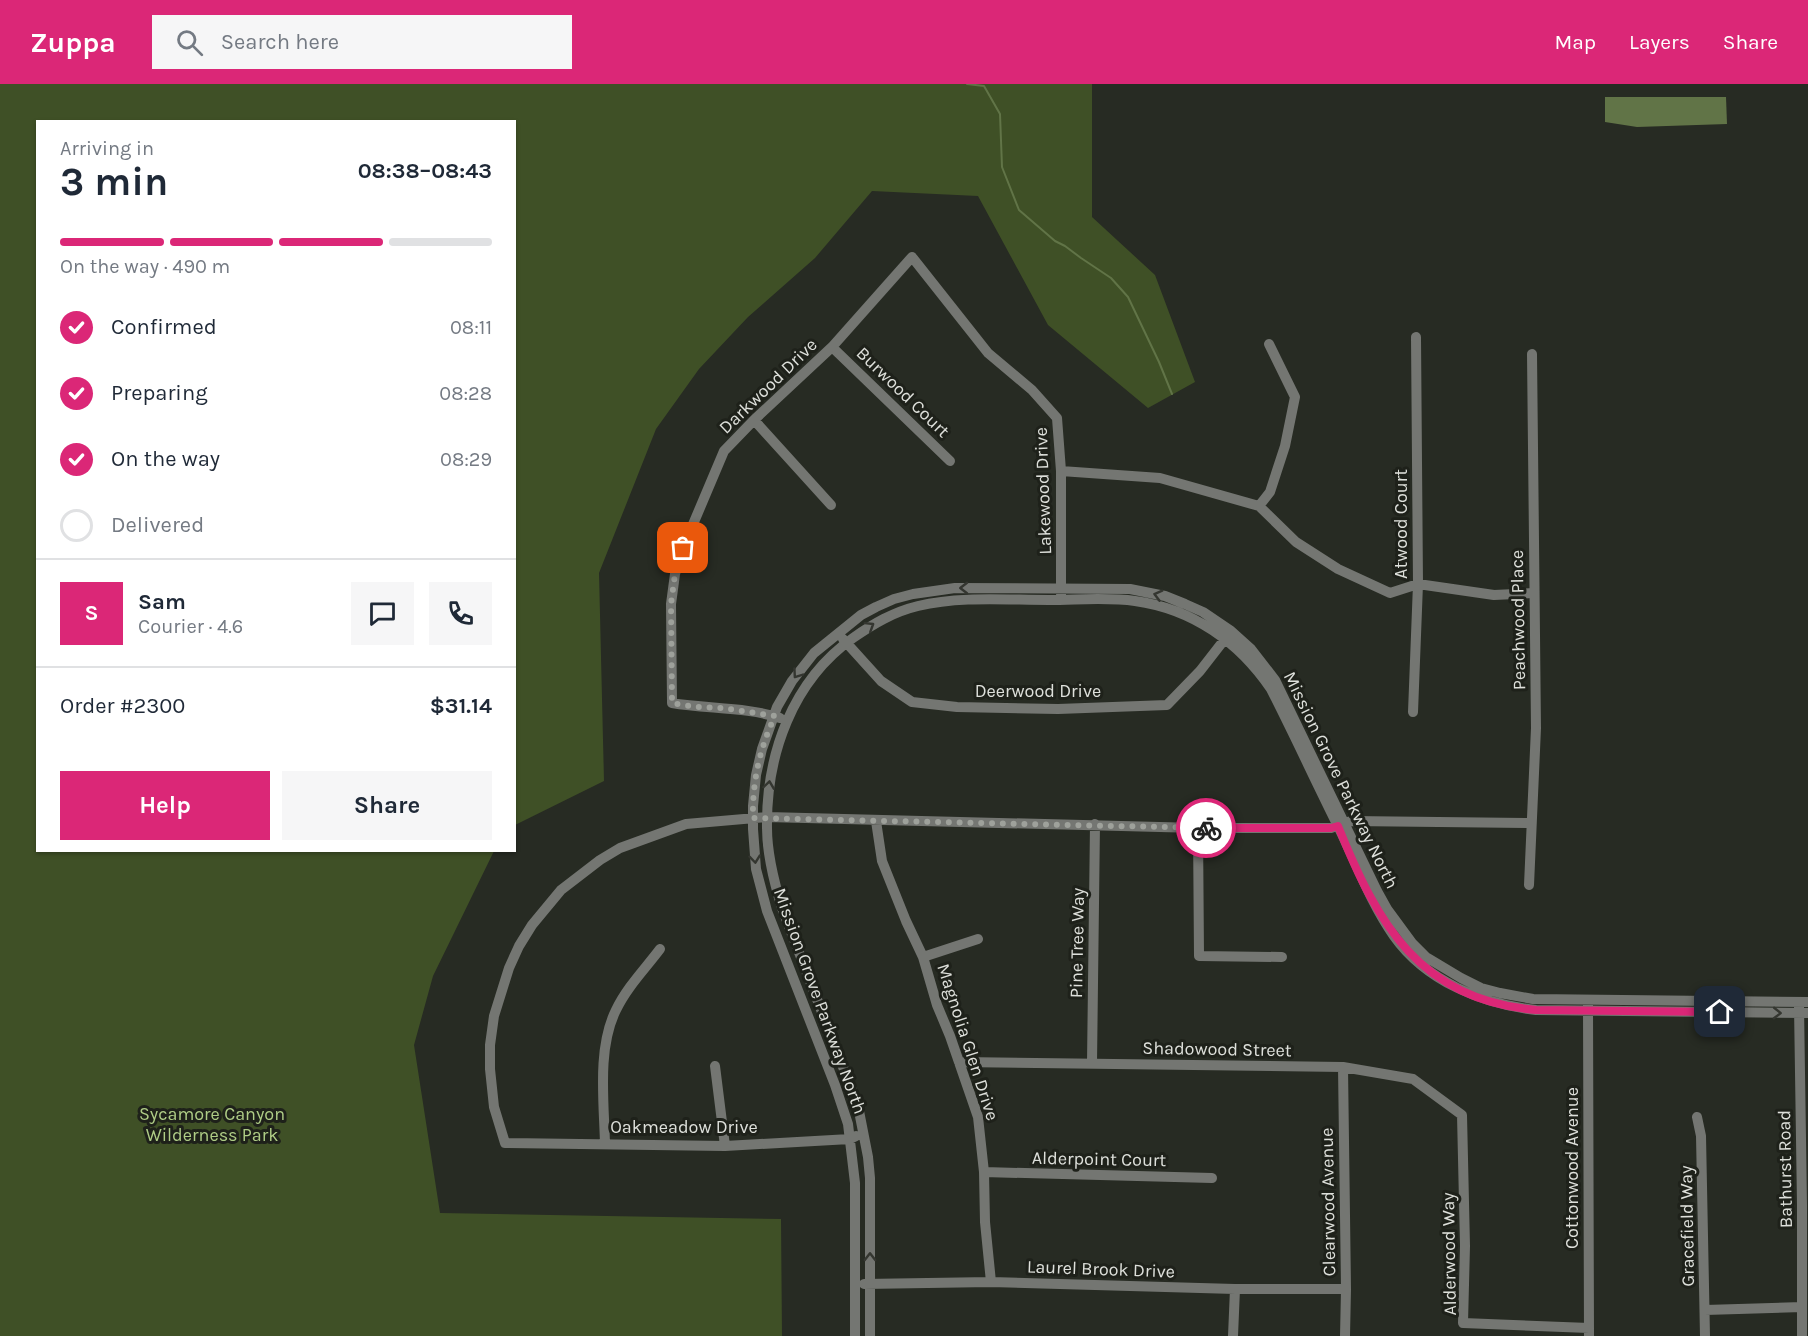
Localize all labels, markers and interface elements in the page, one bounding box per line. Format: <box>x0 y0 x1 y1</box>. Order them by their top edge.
search box <box>152 15 572 69</box>
text: Zuppa <box>30 26 116 59</box>
icon: search <box>173 26 206 59</box>
text: Search here <box>221 29 339 55</box>
text: Map <box>1554 30 1596 54</box>
text: Layers <box>1629 30 1690 54</box>
text: Share <box>1723 30 1778 54</box>
text: Arriving in <box>60 137 154 160</box>
text: 08:38–08:43 <box>358 158 492 184</box>
text: 3 min <box>60 159 168 205</box>
text: On the way · 490 m <box>60 255 230 278</box>
icon: check <box>60 311 93 344</box>
text: Confirmed <box>111 314 217 340</box>
text: 08:11 <box>450 316 492 339</box>
street label: Darkwood Drive <box>714 334 822 438</box>
street label: Burwood Court <box>852 342 954 442</box>
icon: check <box>60 377 93 410</box>
text: Preparing <box>111 380 208 406</box>
text: 08:28 <box>439 382 492 405</box>
street label: Lakewood Drive <box>1030 427 1056 555</box>
icon: check <box>60 443 93 476</box>
text: On the way <box>111 446 220 472</box>
text: 08:29 <box>440 448 492 471</box>
street label: Atwood Court <box>1390 469 1412 579</box>
text: Delivered <box>111 512 204 538</box>
pin <box>657 522 708 573</box>
icon: bag <box>666 531 699 564</box>
street label: Peachwood Place <box>1506 550 1530 690</box>
button: chat <box>351 582 414 645</box>
button: phone <box>429 582 492 645</box>
one-way arrow <box>959 582 968 594</box>
text: Sam <box>138 589 186 615</box>
one-way arrow <box>1153 589 1163 602</box>
text: S <box>84 600 99 626</box>
text: Courier · 4.6 <box>138 615 243 638</box>
one-way arrow <box>864 622 874 634</box>
one-way arrow <box>793 667 804 678</box>
street label: Mission Grove Parkway North <box>1279 668 1403 892</box>
street label: Deerwood Drive <box>975 680 1101 702</box>
text: Order #2300 <box>60 693 185 719</box>
text: $31.14 <box>430 693 492 719</box>
button: Help <box>60 771 270 840</box>
button: Share <box>282 771 492 840</box>
one-way arrow <box>763 780 775 789</box>
courier <box>1176 798 1236 858</box>
icon: bike <box>1190 812 1223 845</box>
one-way arrow <box>749 855 761 864</box>
street label: Mission Grove Parkway North <box>769 885 871 1117</box>
street label: Pine Tree Way <box>1065 887 1089 998</box>
street label: Magnolia Glen Drive <box>932 961 1004 1123</box>
pin <box>1694 986 1745 1037</box>
icon: home <box>1703 995 1736 1028</box>
one-way arrow <box>1772 1007 1781 1019</box>
street label: Shadowood Street <box>1142 1037 1292 1061</box>
street label: Cottonwood Avenue <box>1561 1087 1583 1249</box>
park label: Sycamore Canyon Wilderness Park <box>139 1103 285 1146</box>
street label: Bathurst Road <box>1773 1110 1797 1228</box>
street label: Oakmeadow Drive <box>610 1116 758 1138</box>
street label: Clearwood Avenue <box>1316 1127 1340 1277</box>
street label: Alderpoint Court <box>1032 1147 1167 1171</box>
street label: Gracefield Way <box>1675 1165 1699 1287</box>
street label: Alderwood Way <box>1437 1192 1461 1316</box>
one-way arrow <box>864 1252 876 1261</box>
street label: Laurel Brook Drive <box>1027 1255 1175 1283</box>

